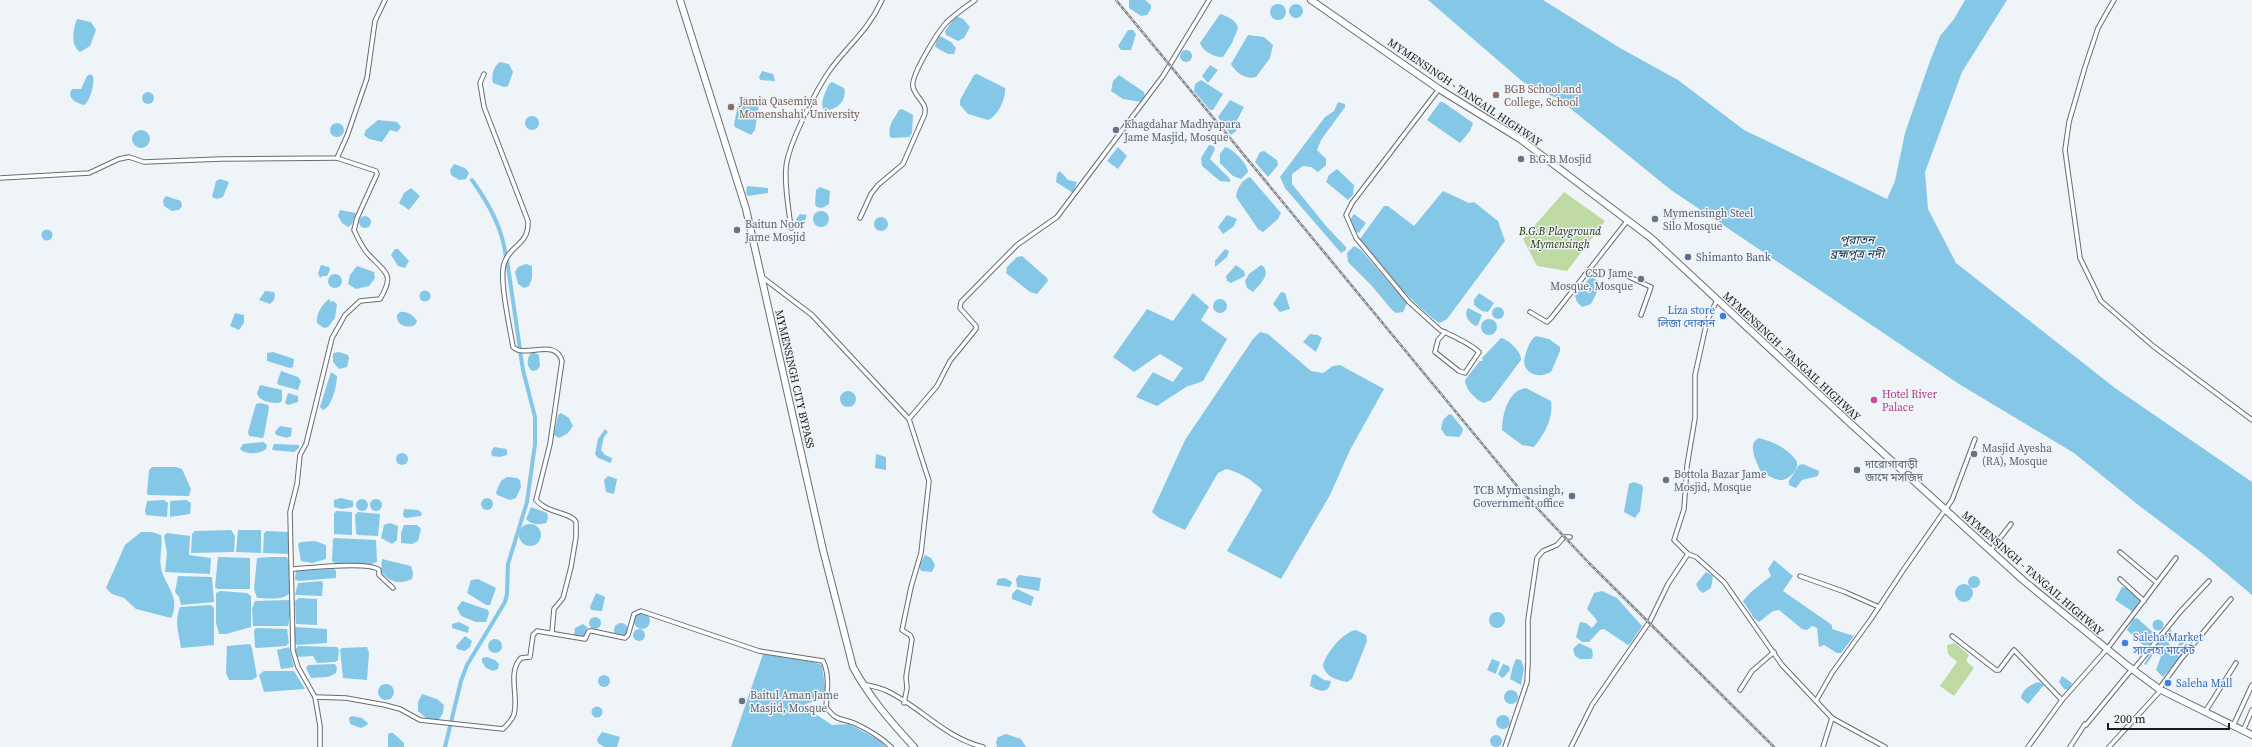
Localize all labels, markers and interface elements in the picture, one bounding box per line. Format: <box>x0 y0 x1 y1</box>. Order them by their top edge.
street label: MYMENSINGH - TANGAIL HIGHWAY <box>1385 35 1545 150</box>
place label: BGB School and College, School <box>1504 82 1582 110</box>
marker: BGB School and College, School <box>1491 90 1501 100</box>
place label: Jamia Qasemiya Momenshahi, University <box>738 94 860 122</box>
marker: Jamia Qasemiya Momenshahi, University <box>726 102 736 112</box>
place label: Khagdahar Madhyapara Jame Masjid, Mosque <box>1123 117 1241 145</box>
marker: Khagdahar Madhyapara Jame Masjid, Mosque <box>1111 125 1121 135</box>
place label: B.G.B Mosjid <box>1529 152 1592 167</box>
marker: B.G.B Mosjid <box>1516 154 1526 164</box>
place label: Mymensingh Steel Silo Mosque <box>1663 206 1753 234</box>
marker: Mymensingh Steel Silo Mosque <box>1650 214 1660 224</box>
place label: Baitun Noor Jame Mosjid <box>744 217 806 245</box>
park label: B.G.B Playground Mymensingh <box>1518 224 1601 252</box>
marker: Baitun Noor Jame Mosjid <box>732 225 742 235</box>
water label: পুরাতন ব্রহ্মপুত্র নদী <box>1830 232 1887 262</box>
place label: Shimanto Bank <box>1696 250 1772 265</box>
marker: Shimanto Bank <box>1683 252 1693 262</box>
place label: CSD Jame Mosque, Mosque <box>1550 266 1633 294</box>
marker: CSD Jame Mosque, Mosque <box>1636 274 1646 284</box>
street label: MYMENSINGH - TANGAIL HIGHWAY <box>1720 288 1864 424</box>
place label: Liza store লিজা দোকান <box>1657 303 1715 331</box>
street label: MYMENSINGH CITY BYPASS <box>771 308 818 450</box>
marker: Liza store লিজা দোকান <box>1718 311 1728 321</box>
place label: Hotel River Palace <box>1882 387 1938 415</box>
marker: Hotel River Palace <box>1869 395 1879 405</box>
place label: Masjid Ayesha (RA), Mosque <box>1982 441 2052 469</box>
marker: Masjid Ayesha (RA), Mosque <box>1969 449 1979 459</box>
place label: দারোগাবাড়ী জামে মসজিদ <box>1864 457 1924 485</box>
marker: দারোগাবাড়ী জামে মসজিদ <box>1852 465 1862 475</box>
place label: Bottola Bazar Jame Mosjid, Mosque <box>1674 467 1767 495</box>
marker: Bottola Bazar Jame Mosjid, Mosque <box>1661 475 1671 485</box>
place label: TCB Mymensingh, Government office <box>1473 483 1564 511</box>
marker: TCB Mymensingh, Government office <box>1567 491 1577 501</box>
street label: MYMENSINGH - TANGAIL HIGHWAY <box>1959 508 2107 639</box>
place label: Saleha Market সালেহা মার্কেট <box>2132 630 2203 658</box>
marker: Saleha Market সালেহা মার্কেট <box>2120 638 2130 648</box>
place label: Saleha Mall <box>2176 676 2233 691</box>
marker: Saleha Mall <box>2163 678 2173 688</box>
place label: Baitul Aman Jame Masjid, Mosque <box>750 688 839 716</box>
marker: Baitul Aman Jame Masjid, Mosque <box>737 696 747 706</box>
scale bar <box>2108 705 2229 731</box>
text: 200 m <box>2114 711 2146 727</box>

